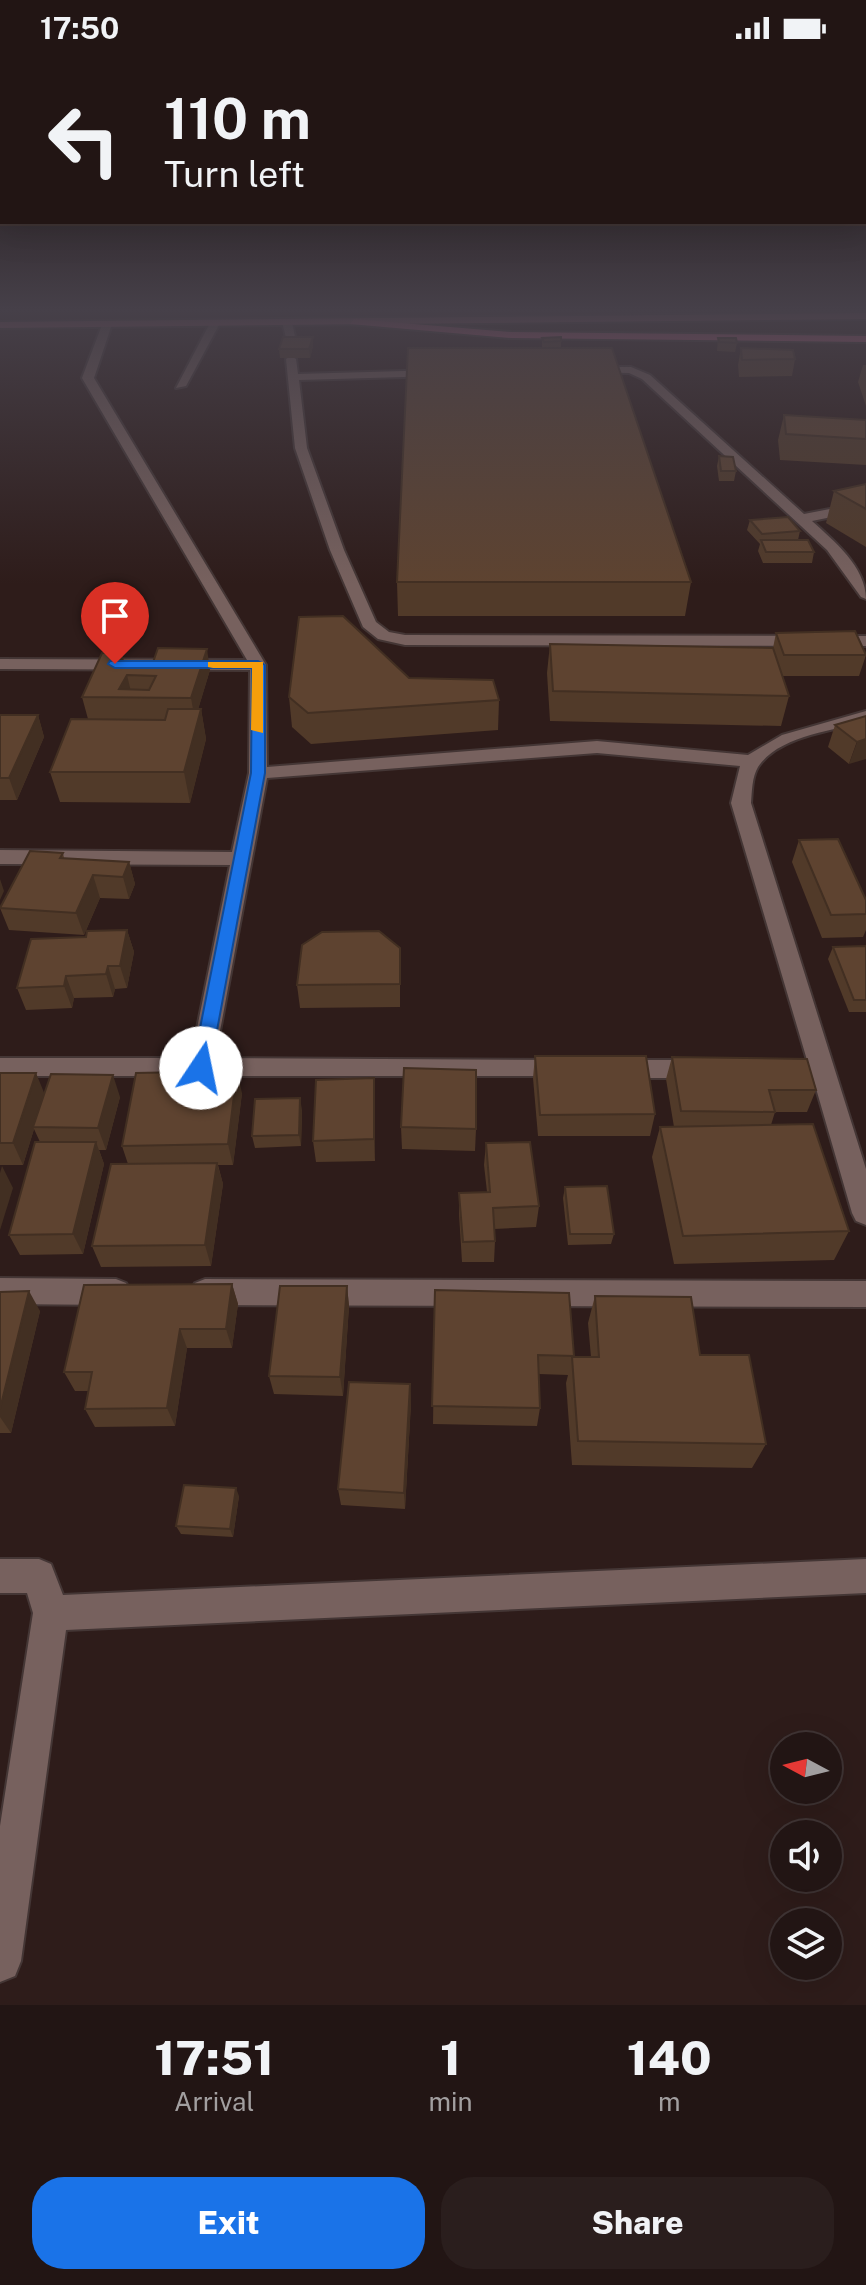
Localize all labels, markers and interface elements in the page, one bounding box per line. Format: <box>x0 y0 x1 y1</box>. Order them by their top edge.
text: 17:50 <box>40 10 119 46</box>
text: 110 m <box>164 86 311 152</box>
icon: left <box>32 88 136 192</box>
text: Turn left <box>164 153 305 195</box>
pin <box>81 582 149 664</box>
icon: arrive <box>93 594 137 638</box>
position arrow <box>159 1026 243 1110</box>
north arrow <box>770 1732 842 1804</box>
map controls <box>770 1732 842 1980</box>
button: sound <box>770 1820 842 1892</box>
button: layers <box>770 1908 842 1980</box>
text: 17:51 <box>154 2029 274 2086</box>
text: 1 <box>440 2029 461 2086</box>
text: 140 <box>627 2029 712 2086</box>
text: Arrival <box>174 2086 254 2117</box>
text: min <box>428 2086 473 2117</box>
text: m <box>658 2086 680 2117</box>
button: Exit <box>32 2177 425 2269</box>
button: Share <box>441 2177 834 2269</box>

